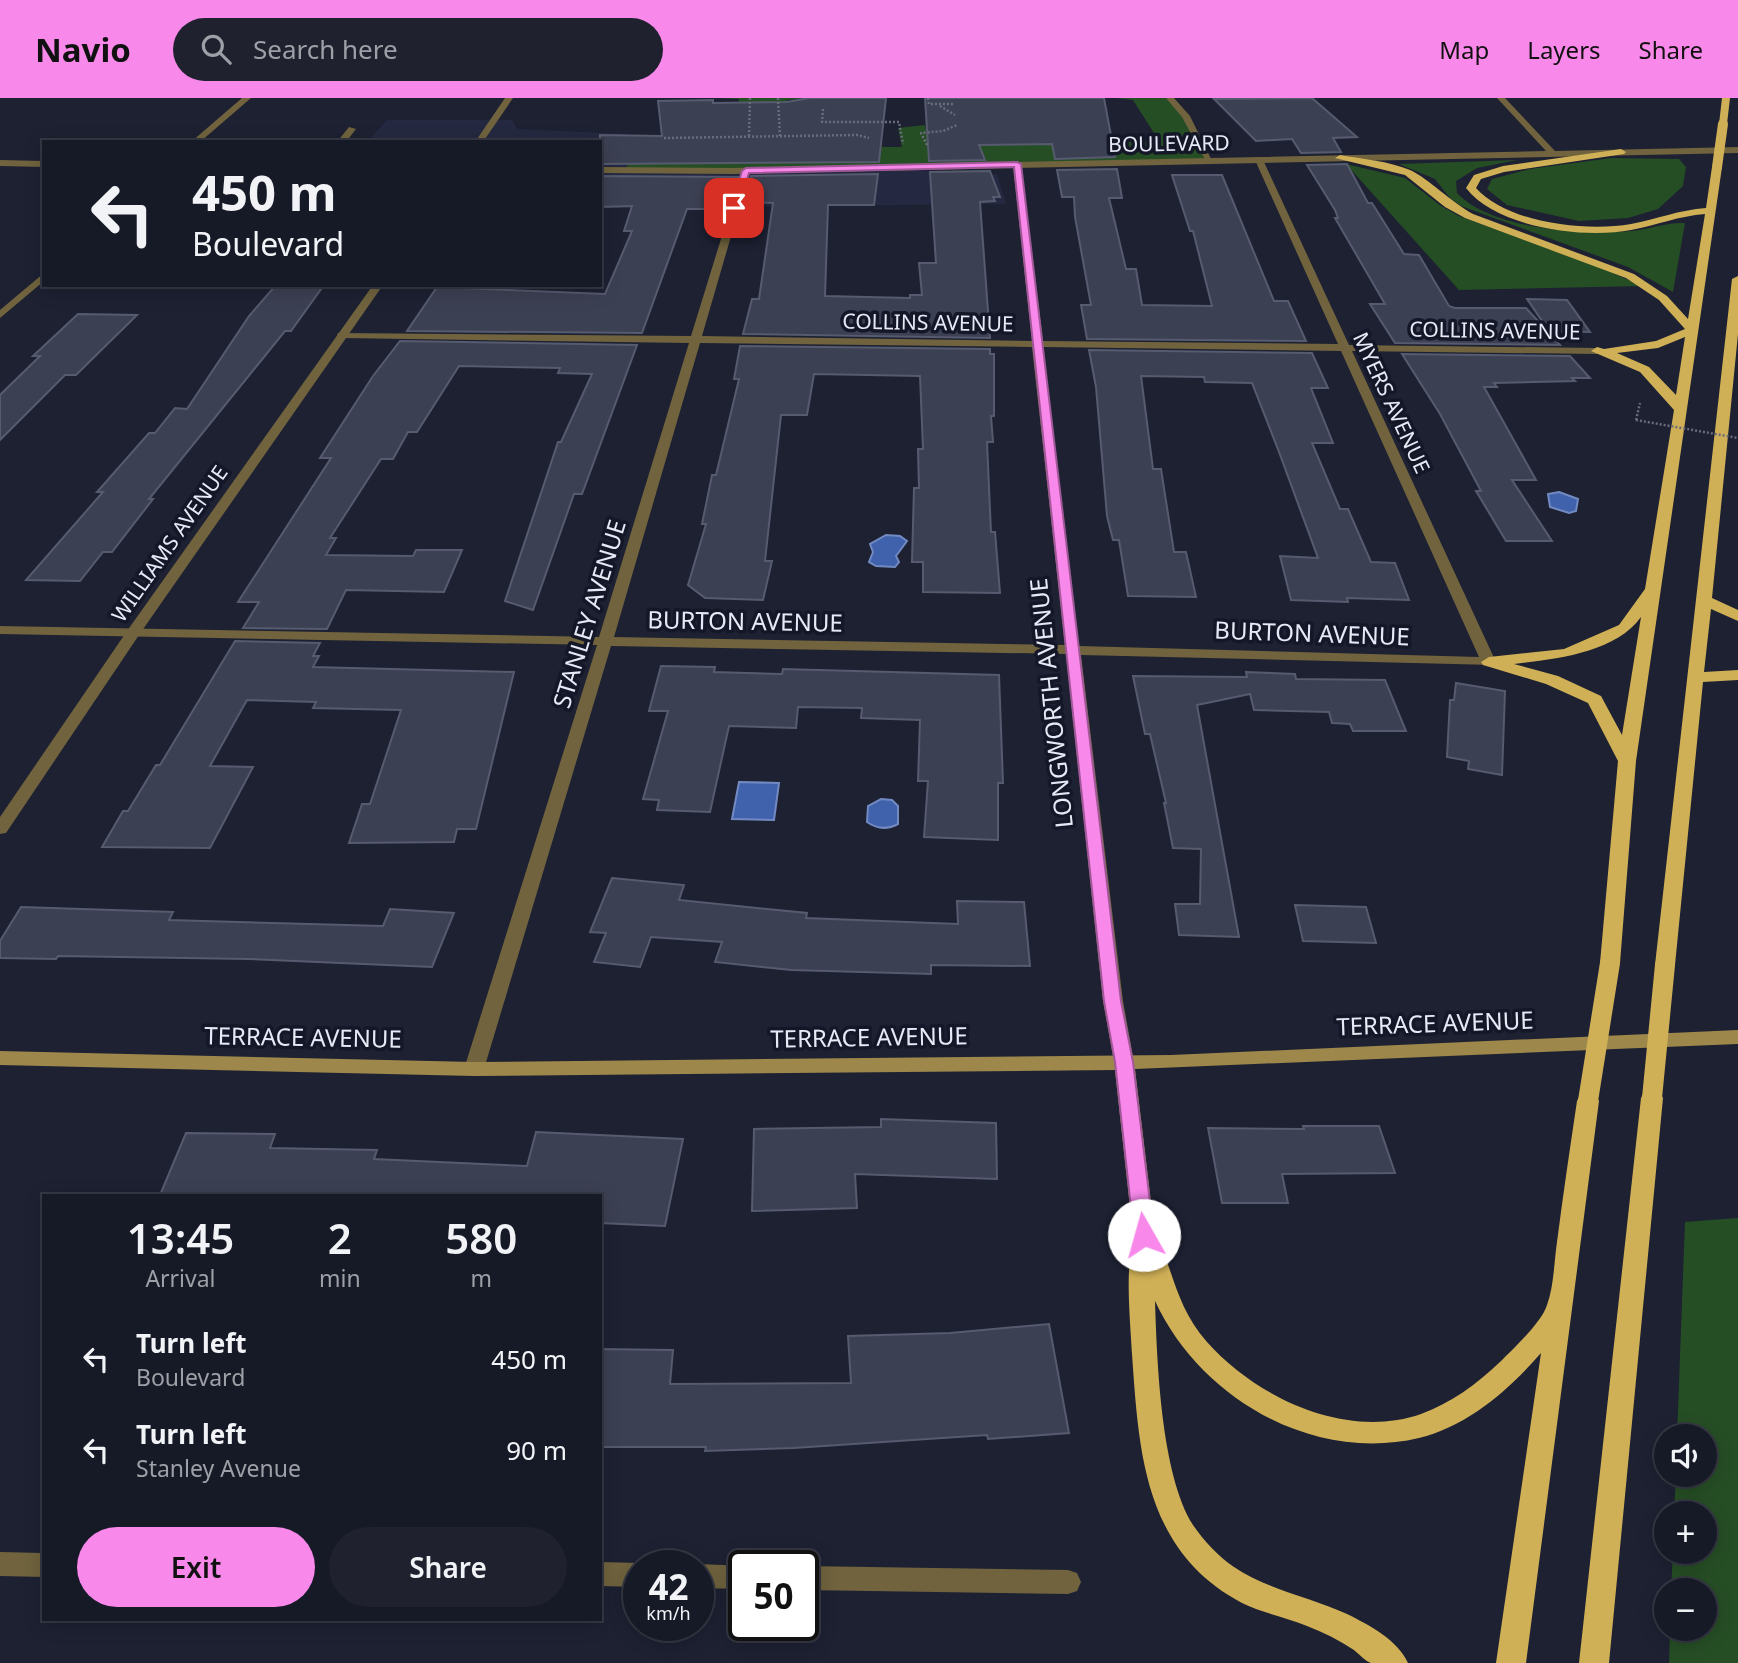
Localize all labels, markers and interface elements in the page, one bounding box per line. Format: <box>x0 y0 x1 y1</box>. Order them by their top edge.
search box <box>173 18 663 81</box>
text: Navio <box>35 27 131 72</box>
icon: search <box>197 30 235 68</box>
text: Search here <box>253 31 398 67</box>
text: Map <box>1439 33 1489 66</box>
text: Layers <box>1527 33 1601 66</box>
text: Share <box>1639 33 1703 66</box>
street label: BOULEVARD <box>1108 128 1230 158</box>
text: 450 m <box>192 159 337 225</box>
icon: left <box>77 168 168 259</box>
pin <box>704 178 764 238</box>
icon: arrive <box>715 189 753 227</box>
text: Boulevard <box>192 222 344 265</box>
street label: COLLINS AVENUE <box>842 307 1014 337</box>
street label: COLLINS AVENUE <box>1409 315 1581 345</box>
street label: MYERS AVENUE <box>1347 328 1437 478</box>
street label: WILLIAMS AVENUE <box>105 460 234 627</box>
street label: STANLEY AVENUE <box>544 515 633 712</box>
street label: LONGWORTH AVENUE <box>1021 577 1080 830</box>
street label: BURTON AVENUE <box>647 602 843 639</box>
street label: BURTON AVENUE <box>1214 613 1410 652</box>
street label: TERRACE AVENUE <box>1336 1003 1534 1042</box>
street label: TERRACE AVENUE <box>204 1018 402 1055</box>
street label: TERRACE AVENUE <box>770 1018 968 1055</box>
position arrow <box>1107 1198 1181 1272</box>
text: 13:45 <box>127 1209 234 1266</box>
text: 2 <box>328 1209 352 1266</box>
text: 580 <box>445 1209 517 1266</box>
text: Arrival <box>145 1262 216 1294</box>
text: min <box>319 1262 361 1294</box>
text: m <box>471 1262 492 1294</box>
text: Turn left <box>136 1325 247 1361</box>
icon: left <box>77 1340 115 1378</box>
text: 450 m <box>491 1341 567 1377</box>
text: Boulevard <box>136 1361 245 1393</box>
text: Turn left <box>136 1416 247 1452</box>
map controls <box>1654 1424 1717 1641</box>
button: sound <box>1654 1424 1717 1487</box>
icon: left <box>77 1431 115 1469</box>
text: 90 m <box>506 1432 567 1468</box>
text: Stanley Avenue <box>136 1452 301 1484</box>
button: + <box>1654 1501 1717 1564</box>
button: Exit <box>77 1527 315 1607</box>
button: Share <box>329 1527 567 1607</box>
speed limit sign: 50 <box>728 1550 819 1641</box>
text: 42 <box>648 1563 689 1610</box>
button: − <box>1654 1578 1717 1641</box>
text: km/h <box>646 1601 691 1625</box>

